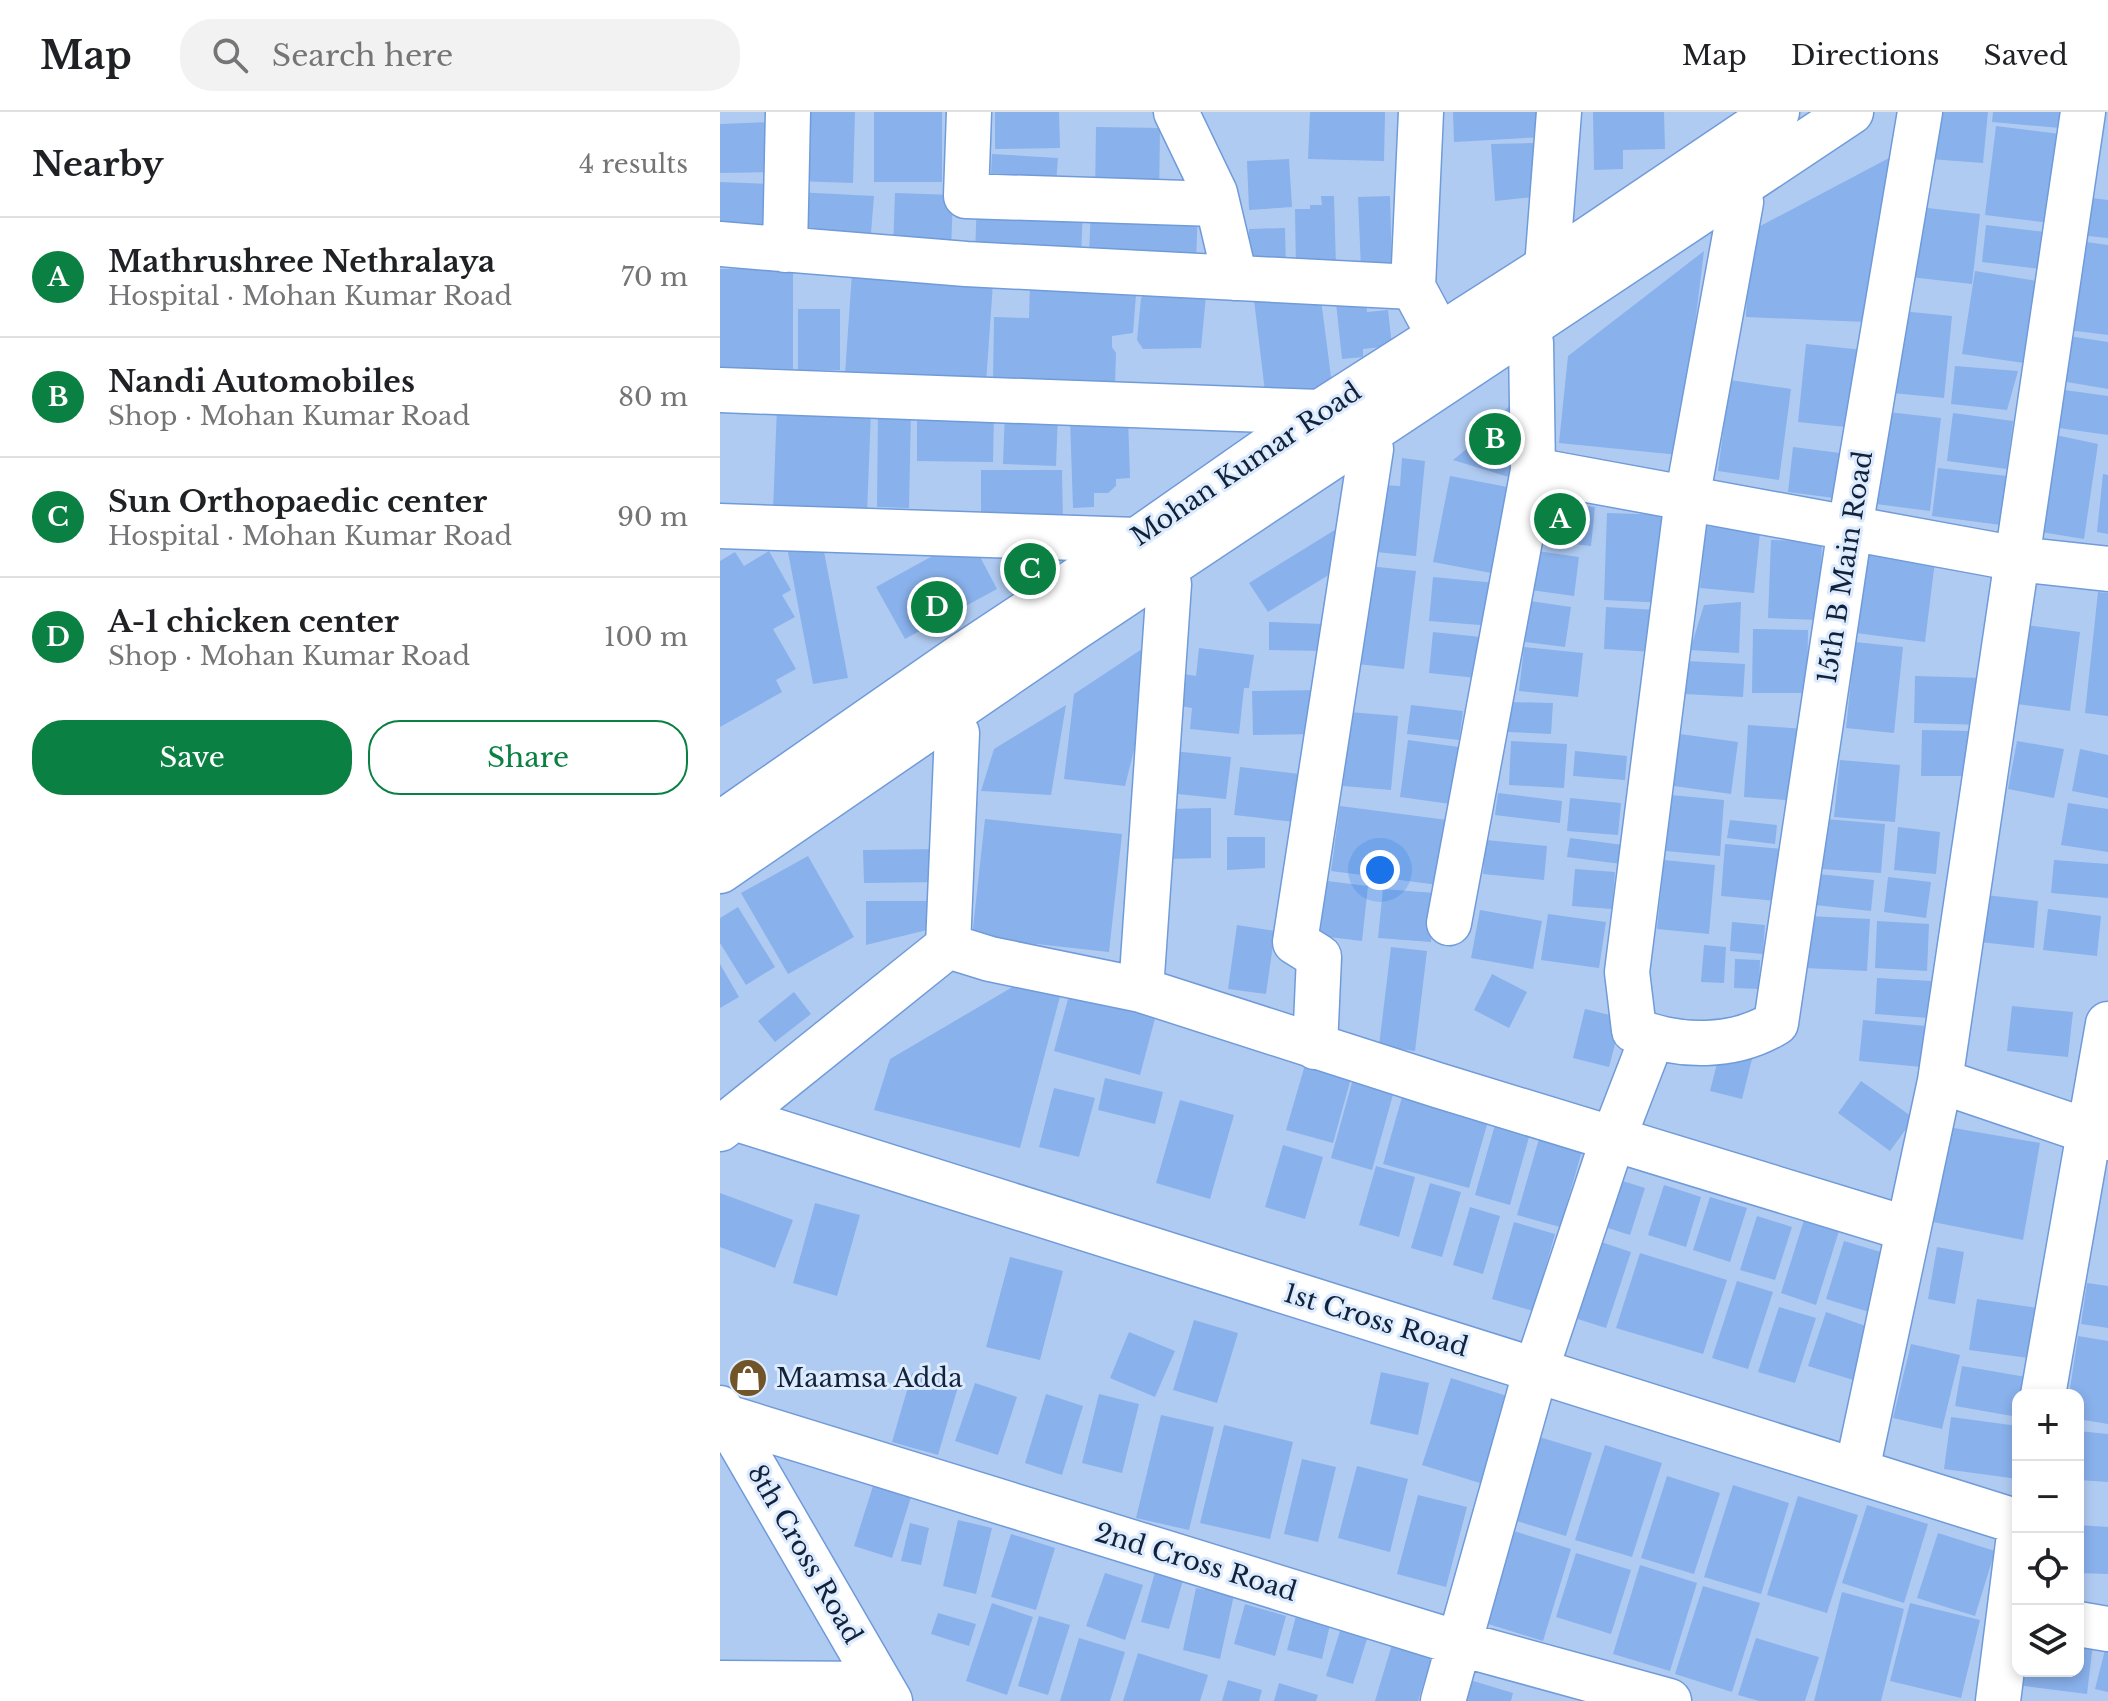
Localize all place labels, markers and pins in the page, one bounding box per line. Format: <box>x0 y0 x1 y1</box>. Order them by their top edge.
pin: B <box>1469 409 1521 469</box>
pin: A <box>1534 489 1586 549</box>
pin: C <box>1004 539 1056 599</box>
pin: D <box>911 577 963 637</box>
shop icon: Maamsa Adda <box>727 1357 769 1399</box>
place label: Maamsa Adda <box>776 1362 963 1394</box>

